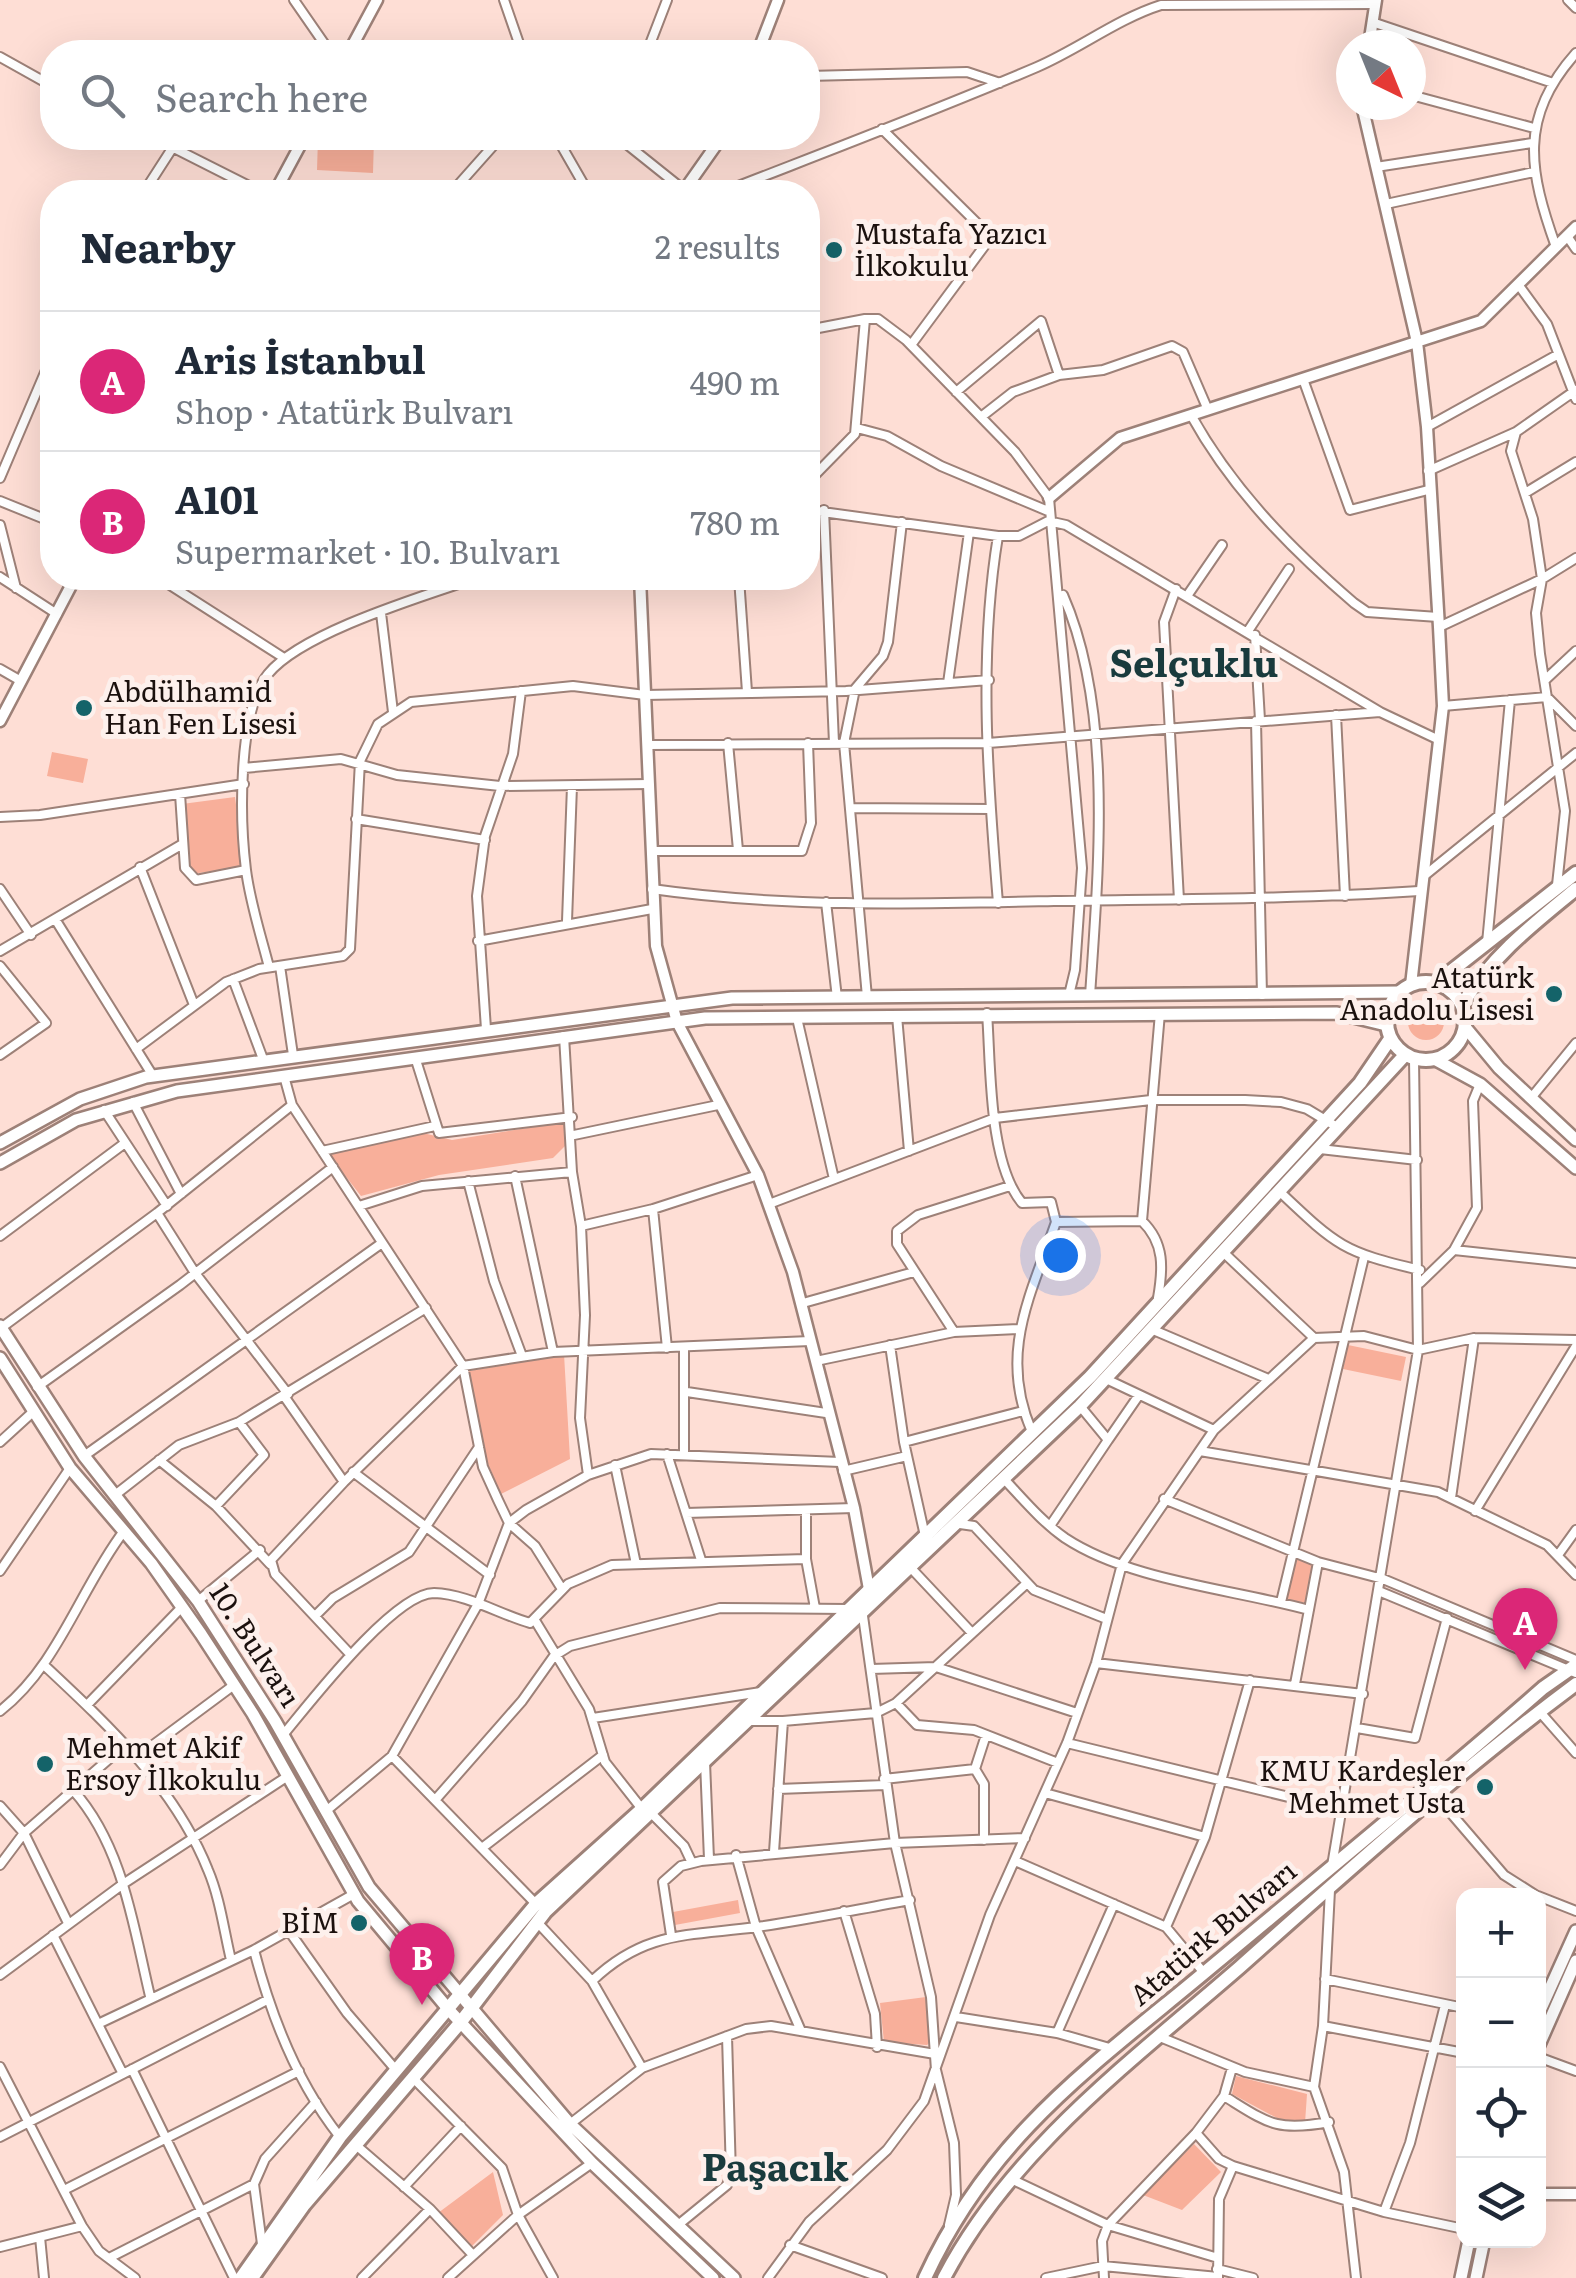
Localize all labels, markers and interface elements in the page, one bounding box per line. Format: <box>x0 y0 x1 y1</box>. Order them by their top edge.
north arrow <box>1336 30 1426 120</box>
search box <box>40 40 820 150</box>
text: Search here <box>155 67 368 124</box>
icon: search <box>75 68 130 123</box>
place label: Mustafa Yazıcı İlkokulu <box>854 211 1047 285</box>
text: Nearby <box>80 214 236 276</box>
text: 2 results <box>655 221 780 269</box>
marker: Mustafa Yazıcı İlkokulu <box>823 239 845 261</box>
text: Aris İstanbul <box>175 329 426 386</box>
text: A <box>100 357 125 405</box>
text: 490 m <box>690 357 780 405</box>
text: Shop · Atatürk Bulvarı <box>175 386 513 434</box>
text: A101 <box>175 469 259 526</box>
text: B <box>101 497 124 545</box>
text: 780 m <box>690 497 780 545</box>
text: Supermarket · 10. Bulvarı <box>175 526 560 574</box>
district label: Selçuklu <box>1110 632 1278 689</box>
place label: Abdülhamid Han Fen Lisesi <box>104 669 297 743</box>
marker: Abdülhamid Han Fen Lisesi <box>73 697 95 719</box>
place label: Atatürk Anadolu Lisesi <box>1339 955 1535 1029</box>
marker: Atatürk Anadolu Lisesi <box>1543 983 1565 1005</box>
your location <box>1035 1230 1086 1281</box>
street label: 10. Bulvarı <box>201 1573 313 1714</box>
pin: A <box>1492 1588 1558 1670</box>
place label: Mehmet Akif Ersoy İlkokulu <box>65 1725 261 1799</box>
place label: KMU Kardeşler Mehmet Usta <box>1259 1748 1466 1822</box>
marker: Mehmet Akif Ersoy İlkokulu <box>34 1753 56 1775</box>
marker: KMU Kardeşler Mehmet Usta <box>1474 1776 1496 1798</box>
street label: Atatürk Bulvarı <box>1119 1849 1304 2014</box>
map controls <box>1456 1888 1546 2248</box>
button: + <box>1456 1888 1546 1978</box>
place label: BİM <box>281 1900 339 1942</box>
marker: BİM <box>348 1912 370 1934</box>
pin: B <box>390 1922 454 2005</box>
button: − <box>1456 1978 1546 2068</box>
button: locate <box>1456 2068 1546 2158</box>
district label: Paşacık <box>701 2136 849 2193</box>
button: layers <box>1456 2158 1546 2248</box>

